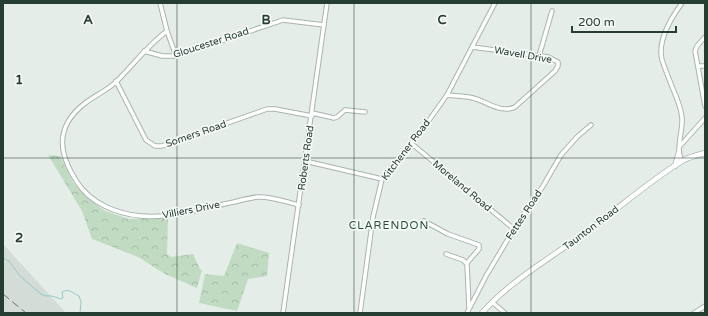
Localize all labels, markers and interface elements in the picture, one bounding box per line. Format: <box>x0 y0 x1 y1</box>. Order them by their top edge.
scale bar <box>572 8 676 34</box>
text: A <box>83 12 93 28</box>
text: B <box>261 12 271 28</box>
text: C <box>437 12 447 28</box>
text: 200 m <box>578 15 615 29</box>
street label: Gloucester Road <box>172 25 250 61</box>
street label: Wavell Drive <box>493 44 553 66</box>
text: 1 <box>15 72 23 88</box>
street label: Kitchener Road <box>379 117 433 183</box>
street label: Somers Road <box>164 118 228 150</box>
street label: Roberts Road <box>296 125 316 191</box>
street label: Moreland Road <box>430 158 494 214</box>
street label: Fettes Road <box>503 188 545 242</box>
street label: Villiers Drive <box>161 198 221 221</box>
street label: Taunton Road <box>561 203 621 253</box>
district label: CLARENDON <box>349 219 429 232</box>
text: 2 <box>15 230 23 246</box>

